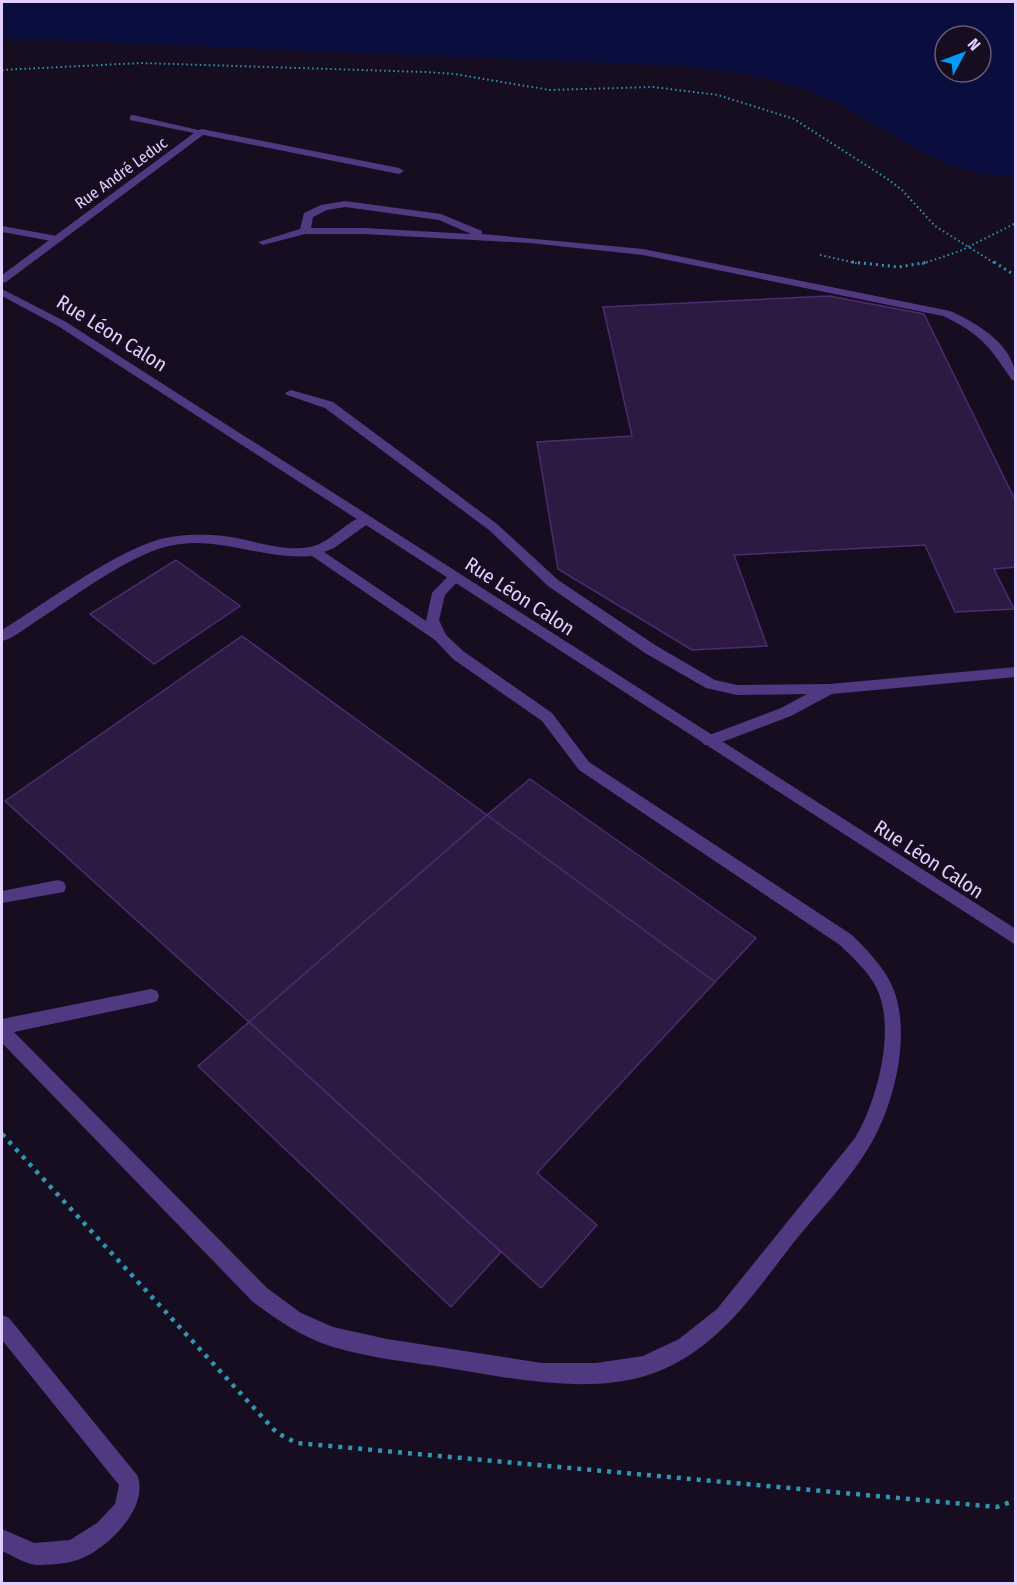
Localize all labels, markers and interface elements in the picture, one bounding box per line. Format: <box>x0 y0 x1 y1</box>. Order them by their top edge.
north arrow <box>933 24 993 84</box>
text: N <box>964 35 984 54</box>
street label: Rue André Leduc <box>71 133 171 213</box>
street label: Rue Léon Calon <box>52 289 172 377</box>
street label: Rue Léon Calon <box>461 552 579 640</box>
street label: Rue Léon Calon <box>870 815 988 903</box>

